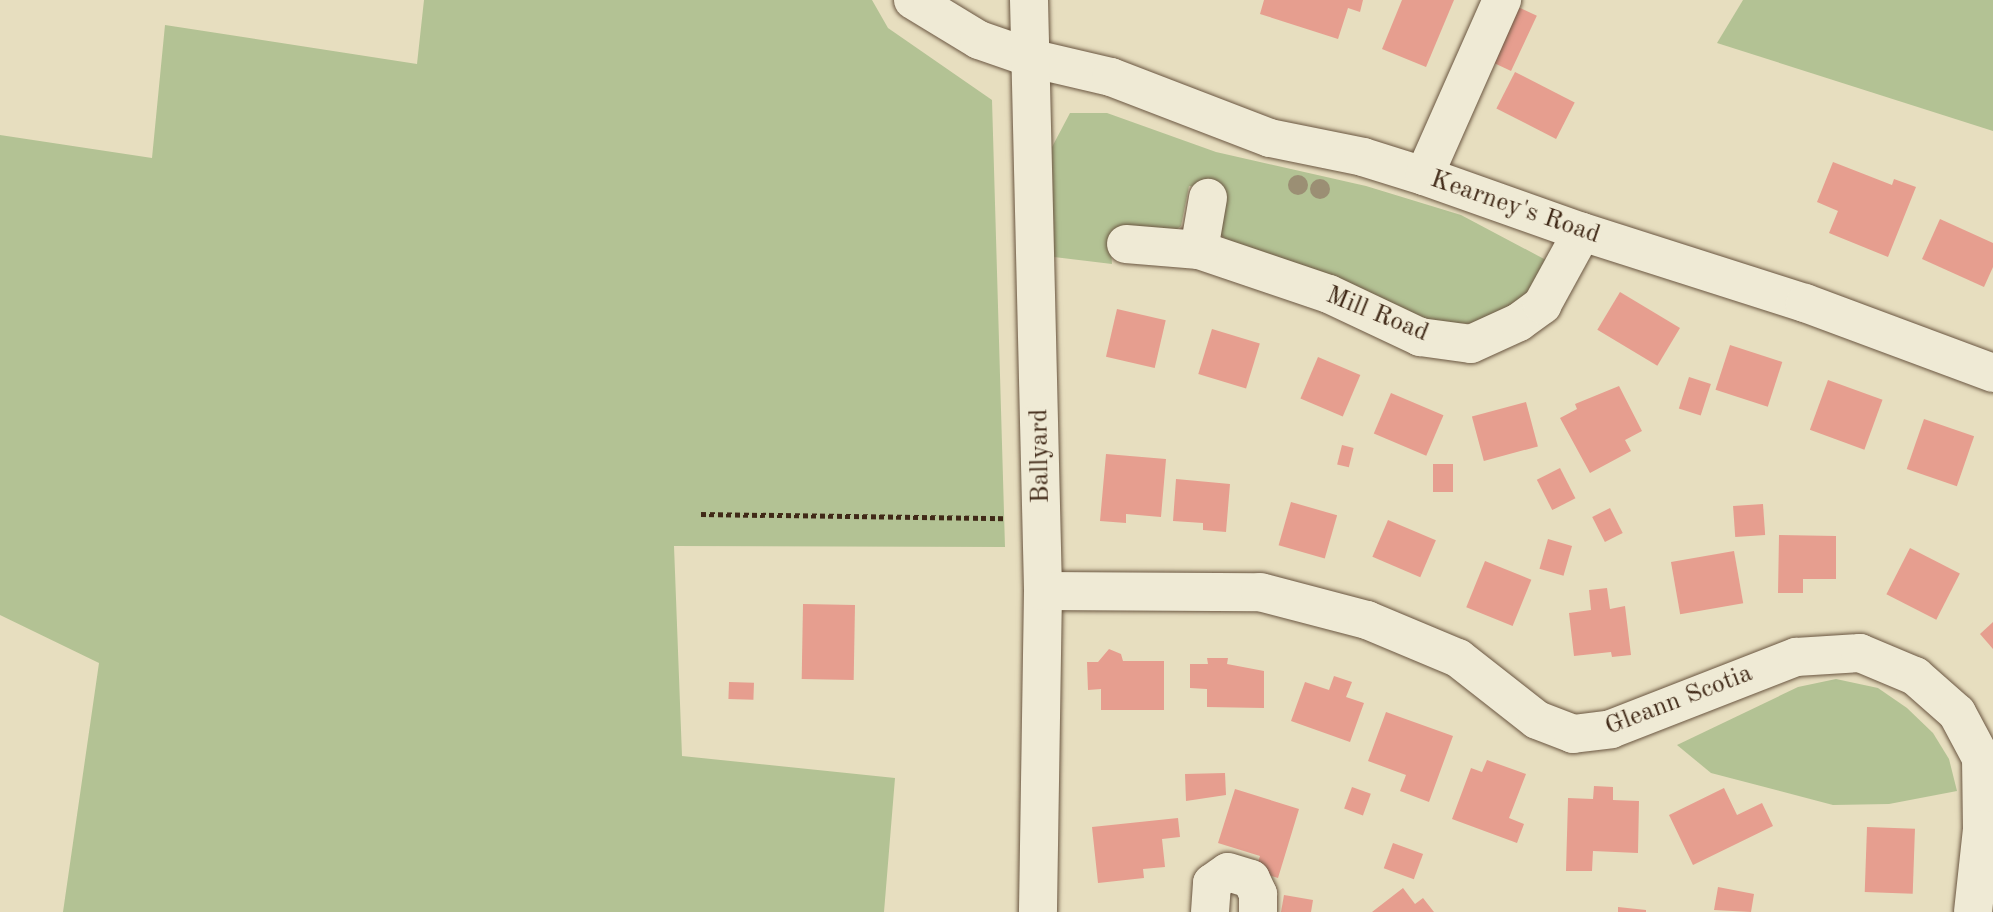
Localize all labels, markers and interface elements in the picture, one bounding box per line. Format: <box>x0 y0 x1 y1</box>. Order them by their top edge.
street label: Kearney's Road <box>1426 164 1604 252</box>
street label: Mill Road <box>1321 280 1433 350</box>
street label: Ballyard <box>1025 408 1057 504</box>
street label: Gleann Scotia <box>1601 659 1757 743</box>

